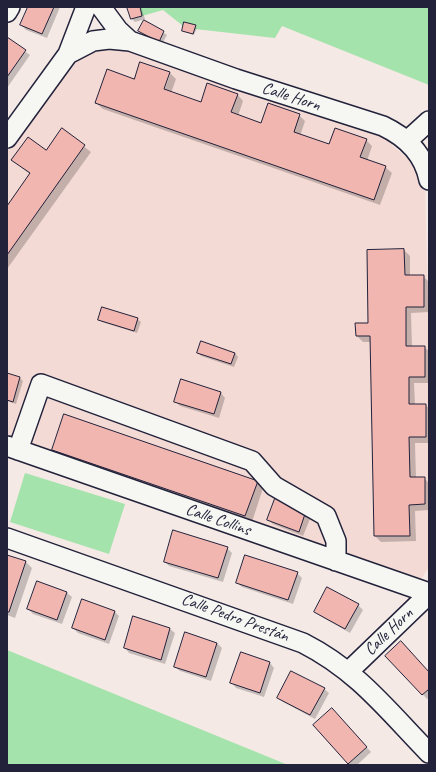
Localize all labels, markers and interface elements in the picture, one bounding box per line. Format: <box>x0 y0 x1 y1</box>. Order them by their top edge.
street label: Calle Horn <box>259 78 323 116</box>
street label: Calle Collins <box>183 499 253 541</box>
street label: Calle Pedro Prestán <box>178 589 292 647</box>
street label: Calle Horn <box>360 604 418 660</box>

